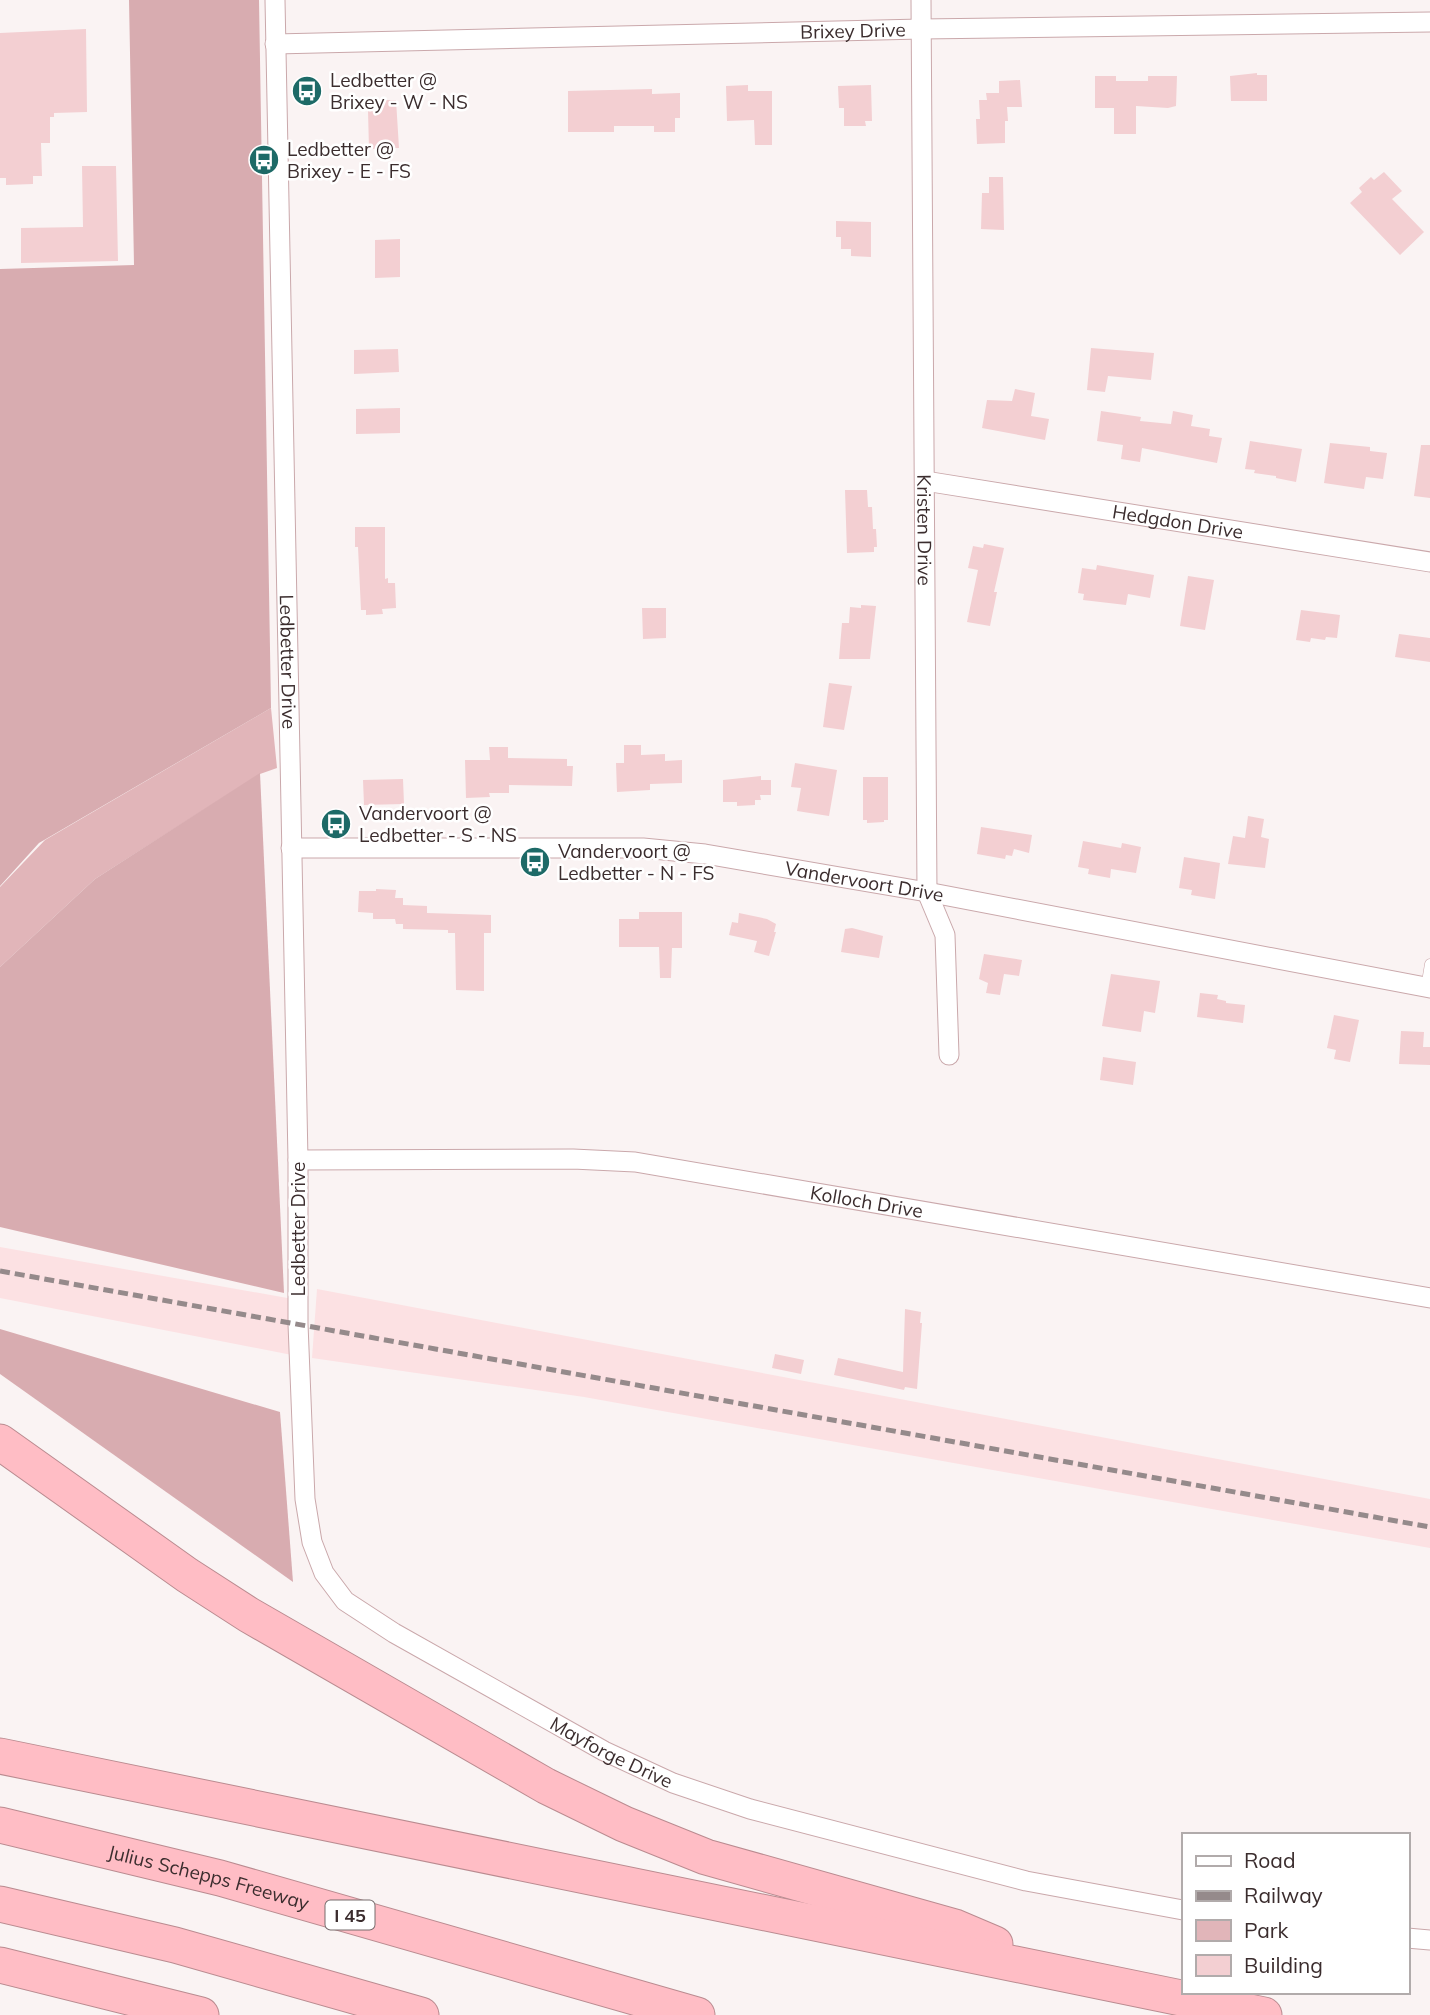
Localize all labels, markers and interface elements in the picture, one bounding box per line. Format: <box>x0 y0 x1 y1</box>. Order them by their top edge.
street label: Brixey Drive <box>800 17 906 44</box>
place label: Ledbetter @ Brixey - W - NS <box>330 68 468 114</box>
bus stop icon: Ledbetter @ Brixey - W - NS <box>290 74 324 108</box>
place label: Ledbetter @ Brixey - E - FS <box>287 137 411 183</box>
bus stop icon: Ledbetter @ Brixey - E - FS <box>247 143 281 177</box>
street label: Kristen Drive <box>912 474 937 586</box>
street label: Hedgdon Drive <box>1111 499 1245 544</box>
street label: Ledbetter Drive <box>275 594 301 730</box>
place label: Vandervoort @ Ledbetter - S - NS <box>359 801 517 847</box>
bus stop icon: Vandervoort @ Ledbetter - S - NS <box>319 807 353 841</box>
place label: Vandervoort @ Ledbetter - N - FS <box>558 839 714 885</box>
bus stop icon: Vandervoort @ Ledbetter - N - FS <box>518 845 552 879</box>
street label: Vandervoort Drive <box>783 856 946 907</box>
street label: Ledbetter Drive <box>286 1162 310 1296</box>
street label: Kolloch Drive <box>808 1180 925 1223</box>
street label: Mayforge Drive <box>546 1711 677 1793</box>
legend <box>1182 1833 1409 1994</box>
street label: Julius Schepps Freeway <box>105 1839 312 1915</box>
text: Road <box>1244 1847 1295 1873</box>
text: Railway <box>1244 1882 1323 1908</box>
road number: I 45 <box>326 1900 374 1929</box>
text: Park <box>1244 1917 1288 1943</box>
text: Building <box>1244 1952 1323 1978</box>

